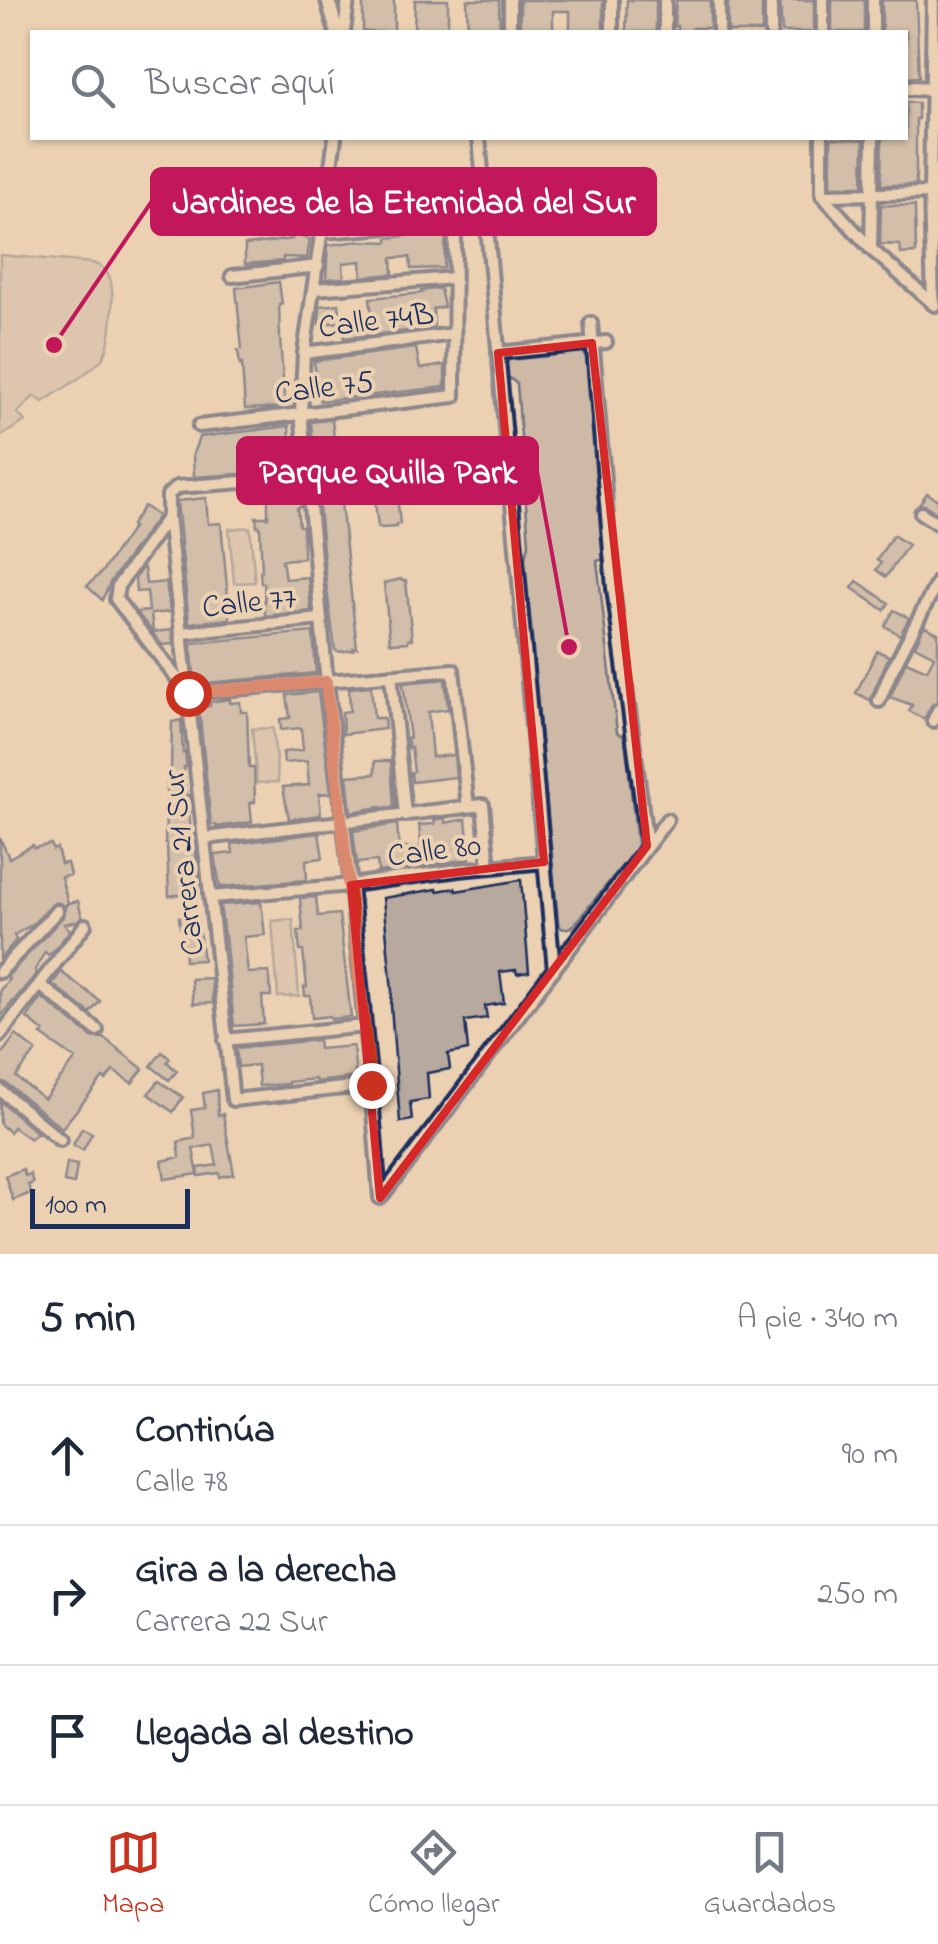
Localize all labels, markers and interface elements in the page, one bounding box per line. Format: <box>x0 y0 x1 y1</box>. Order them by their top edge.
search box <box>30 30 908 140</box>
text: Buscar aquí <box>145 57 335 113</box>
icon: search <box>65 58 120 113</box>
callout: Jardines de la Eternidad del Sur <box>152 169 655 234</box>
text: Jardines de la Eternidad del Sur <box>172 179 637 230</box>
street label: Calle 74B <box>316 292 437 353</box>
street label: Calle 75 <box>272 360 377 419</box>
callout: Parque Quilla Park <box>238 438 537 503</box>
text: Parque Quilla Park <box>259 449 518 500</box>
street label: Calle 77 <box>200 576 299 633</box>
route start <box>166 671 212 717</box>
street label: Carrera 21 Sur <box>152 767 219 958</box>
street label: Calle 80 <box>385 823 484 882</box>
route end <box>349 1063 395 1109</box>
scale bar <box>30 1184 190 1228</box>
text: 100 m <box>45 1186 107 1227</box>
text: 5 min <box>40 1289 135 1350</box>
text: A pie · 340 m <box>737 1296 898 1343</box>
text: Continúa <box>135 1404 275 1460</box>
icon: ahead <box>40 1428 95 1483</box>
text: 90 m <box>842 1432 898 1479</box>
text: Calle 78 <box>135 1460 228 1507</box>
text: Gira a la derecha <box>135 1544 397 1600</box>
icon: right <box>40 1568 95 1623</box>
text: 250 m <box>817 1572 898 1619</box>
text: Carrera 22 Sur <box>135 1600 328 1647</box>
text: Llegada al destino <box>135 1707 414 1763</box>
icon: arrive <box>40 1708 95 1763</box>
tab: Mapa <box>102 1825 164 1926</box>
tab: Cómo llegar <box>368 1825 500 1926</box>
tab: Guardados <box>703 1825 836 1926</box>

